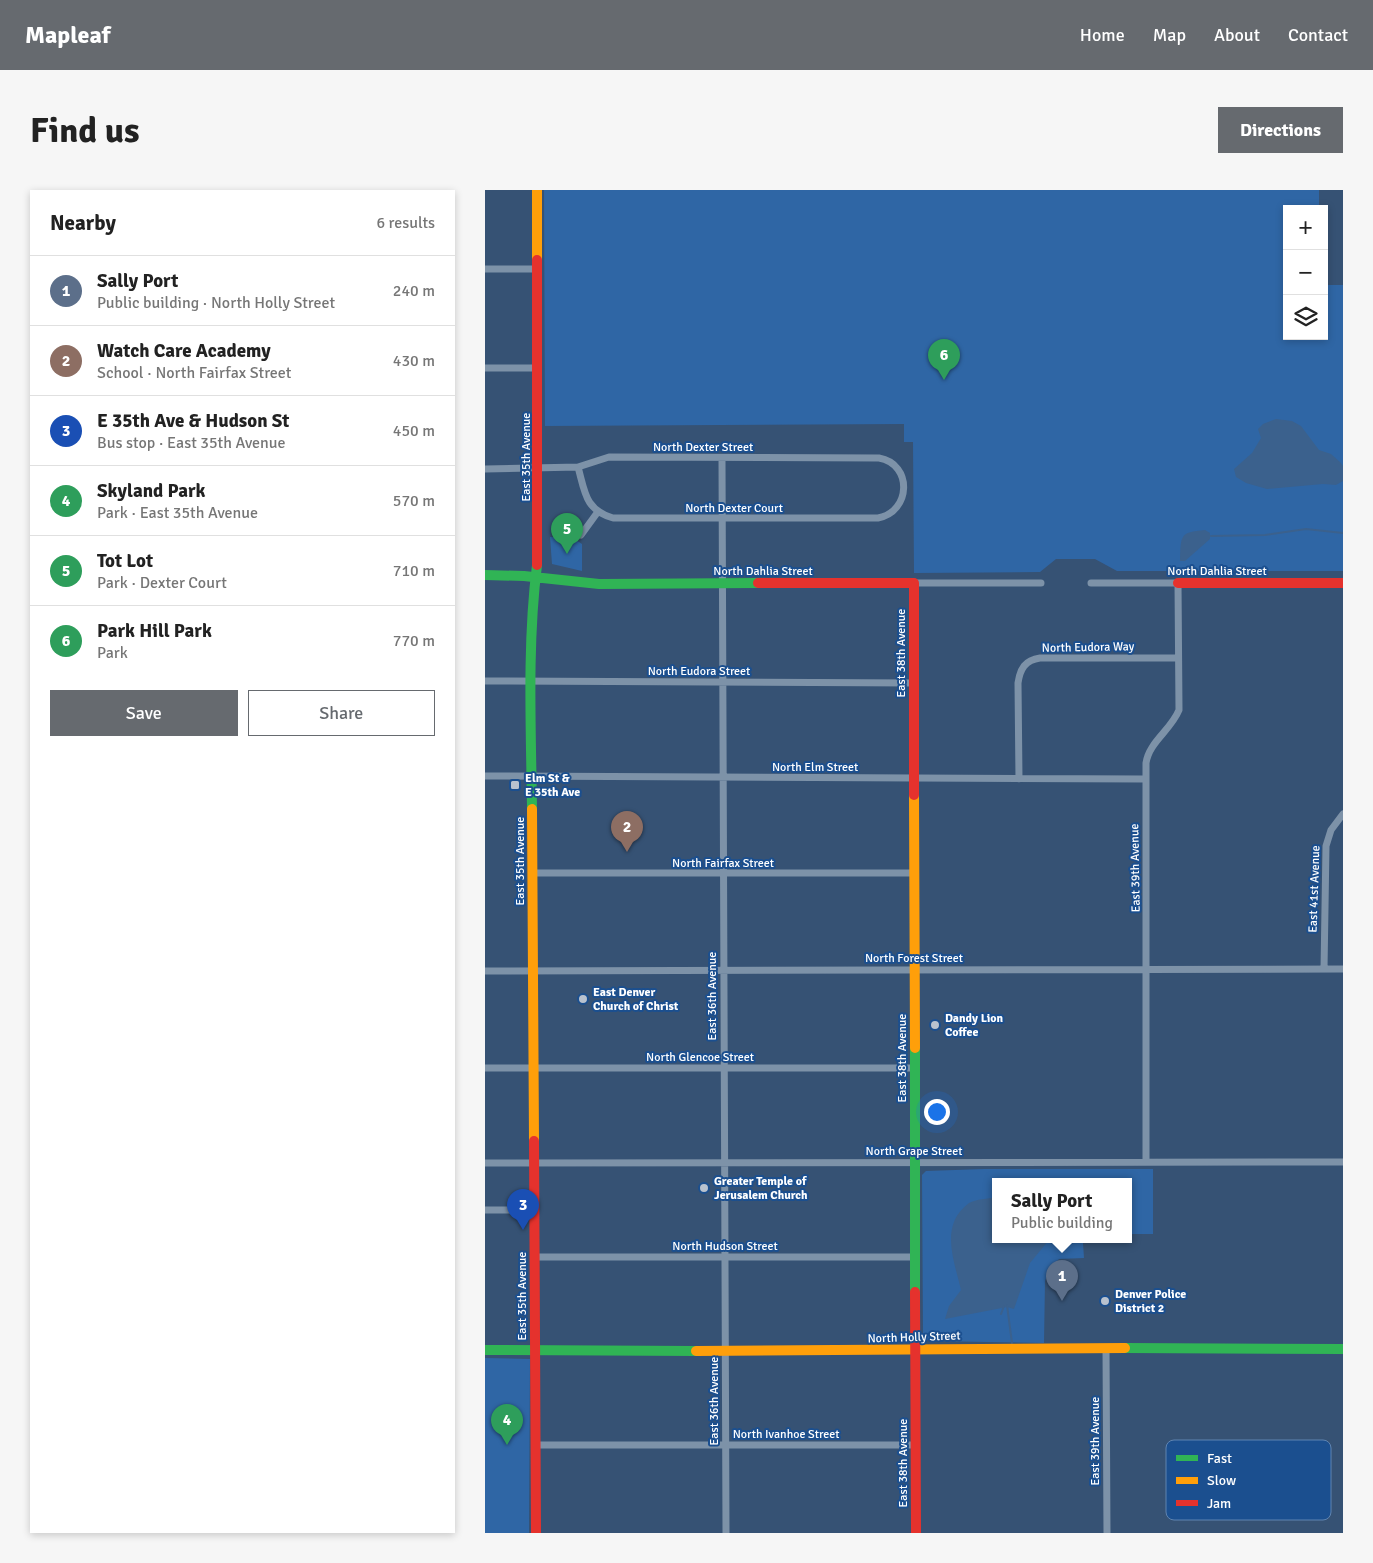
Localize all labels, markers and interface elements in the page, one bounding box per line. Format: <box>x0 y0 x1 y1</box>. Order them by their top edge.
text: Mapleaf <box>25 20 110 50</box>
text: Home <box>1080 24 1125 46</box>
text: Map <box>1153 24 1186 46</box>
text: About <box>1214 24 1260 46</box>
text: Contact <box>1288 24 1348 46</box>
button: Directions <box>1218 107 1343 153</box>
text: Find us <box>30 109 140 152</box>
map controls <box>1283 205 1328 340</box>
button: + <box>1283 205 1328 250</box>
text: Nearby <box>50 210 116 236</box>
text: 6 results <box>376 213 435 233</box>
button: − <box>1283 250 1328 295</box>
text: Sally Port <box>97 269 178 293</box>
text: 1 <box>62 281 70 301</box>
text: 240 m <box>393 281 435 301</box>
text: Public building · North Holly Street <box>97 293 335 313</box>
button: layers <box>1283 295 1328 340</box>
text: Watch Care Academy <box>97 339 271 363</box>
pin: 6 <box>928 339 960 380</box>
text: 2 <box>62 351 70 371</box>
text: 430 m <box>393 351 435 371</box>
text: School · North Fairfax Street <box>97 363 291 383</box>
text: E 35th Ave & Hudson St <box>97 409 289 433</box>
street label: East 35th Avenue <box>519 413 534 501</box>
text: 3 <box>62 421 70 441</box>
text: 450 m <box>393 421 435 441</box>
text: Bus stop · East 35th Avenue <box>97 433 285 453</box>
street label: North Dexter Street <box>653 440 753 455</box>
text: Skyland Park <box>97 479 206 503</box>
text: 4 <box>62 491 70 511</box>
text: 570 m <box>393 491 435 511</box>
street label: North Dexter Court <box>685 501 783 516</box>
text: Park · East 35th Avenue <box>97 503 258 523</box>
pin: 5 <box>551 513 583 554</box>
text: Tot Lot <box>97 549 153 573</box>
text: 5 <box>62 561 70 581</box>
text: 710 m <box>393 561 435 581</box>
street label: North Dahlia Street <box>713 564 813 579</box>
street label: North Dahlia Street <box>1167 564 1267 579</box>
text: Park · Dexter Court <box>97 573 227 593</box>
street label: East 38th Avenue <box>894 609 909 697</box>
text: Park Hill Park <box>97 619 212 643</box>
text: 6 <box>62 631 70 651</box>
text: 770 m <box>393 631 435 651</box>
street label: North Eudora Way <box>1042 639 1135 656</box>
text: Park <box>97 643 128 663</box>
street label: North Eudora Street <box>648 664 750 679</box>
button: Save <box>50 690 238 736</box>
button: Share <box>248 690 435 736</box>
street label: North Elm Street <box>772 760 858 775</box>
place label: Elm St & E 35th Ave <box>525 771 580 800</box>
marker: Elm St & E 35th Ave <box>509 779 521 791</box>
pin: 2 <box>611 811 643 852</box>
street label: East 35th Avenue <box>513 817 528 905</box>
street label: East 39th Avenue <box>1127 823 1144 912</box>
street label: East 41st Avenue <box>1305 845 1324 933</box>
street label: North Fairfax Street <box>672 856 774 871</box>
street label: North Forest Street <box>865 951 963 966</box>
street label: East 36th Avenue <box>705 952 720 1040</box>
place label: East Denver Church of Christ <box>593 985 679 1014</box>
marker: East Denver Church of Christ <box>577 993 589 1005</box>
place label: Dandy Lion Coffee <box>945 1011 1004 1040</box>
street label: East 38th Avenue <box>895 1014 910 1102</box>
marker: Dandy Lion Coffee <box>929 1019 941 1031</box>
street label: North Glencoe Street <box>646 1050 754 1065</box>
your location <box>924 1099 950 1125</box>
street label: North Grape Street <box>866 1144 962 1159</box>
place label: Greater Temple of Jerusalem Church <box>714 1174 808 1203</box>
popup <box>992 1178 1132 1243</box>
marker: Greater Temple of Jerusalem Church <box>698 1182 710 1194</box>
pin: 3 <box>507 1189 539 1230</box>
text: Sally Port <box>1011 1189 1092 1213</box>
text: Public building <box>1011 1213 1113 1233</box>
street label: North Hudson Street <box>672 1239 778 1254</box>
street label: East 35th Avenue <box>515 1252 530 1340</box>
pin: 1 <box>1046 1260 1078 1301</box>
place label: Denver Police District 2 <box>1115 1287 1186 1316</box>
marker: Denver Police District 2 <box>1099 1295 1111 1307</box>
street label: North Holly Street <box>867 1328 961 1347</box>
street label: East 36th Avenue <box>707 1357 722 1445</box>
street label: East 39th Avenue <box>1088 1397 1103 1485</box>
pin: 4 <box>491 1404 523 1445</box>
street label: East 38th Avenue <box>896 1419 911 1507</box>
street label: North Ivanhoe Street <box>733 1427 839 1442</box>
legend <box>1166 1440 1331 1520</box>
text: Fast <box>1207 1450 1232 1467</box>
text: Slow <box>1207 1472 1236 1489</box>
text: Jam <box>1207 1495 1231 1512</box>

